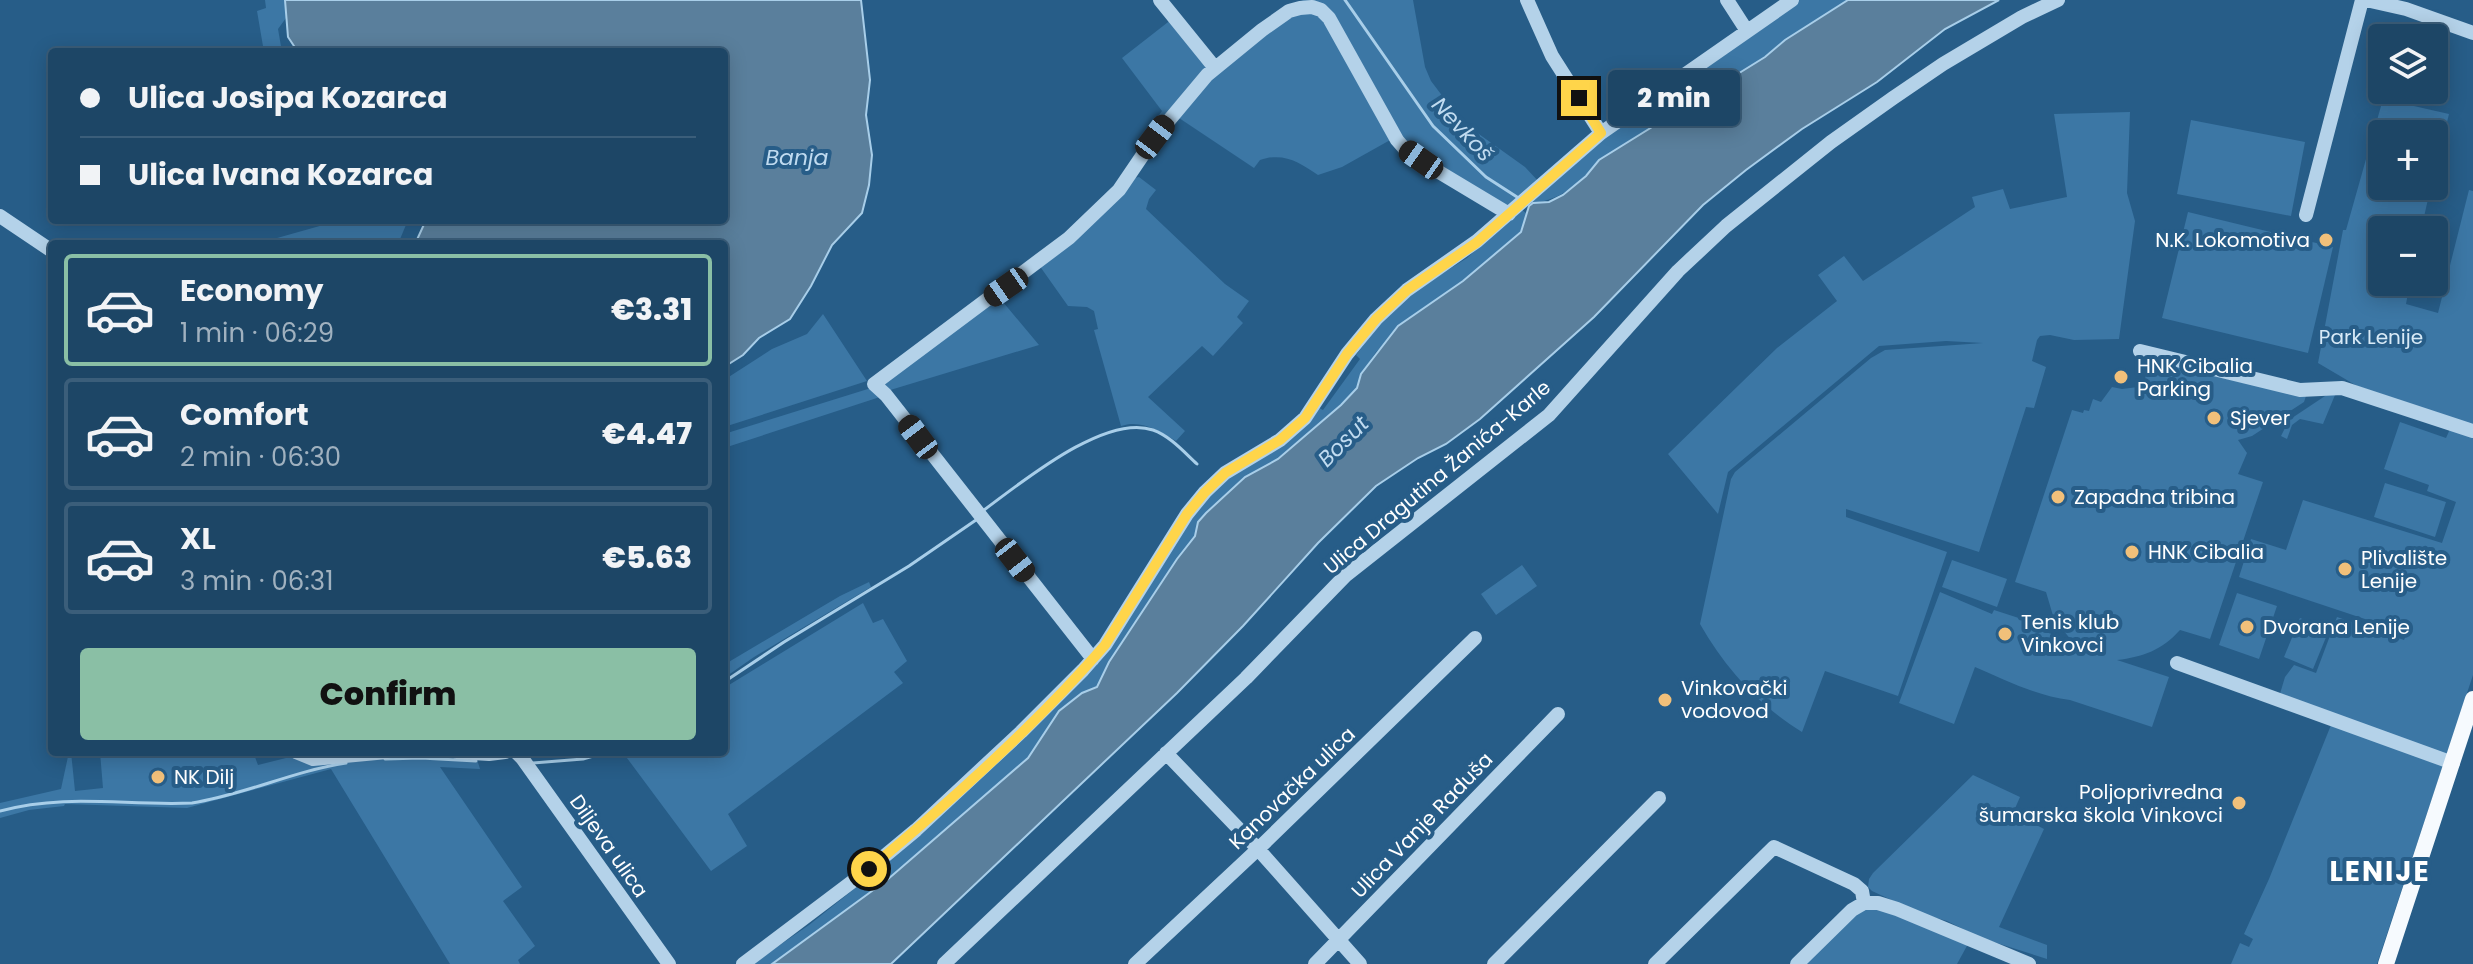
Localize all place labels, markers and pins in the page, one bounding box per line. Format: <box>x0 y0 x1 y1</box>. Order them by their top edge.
place label: N.K. Lokomotiva <box>2155 226 2310 254</box>
marker: N.K. Lokomotiva <box>2317 231 2335 249</box>
place label: HNK Cibalia Parking <box>2137 352 2253 403</box>
marker: HNK Cibalia Parking <box>2112 368 2130 386</box>
place label: Sjever <box>2230 404 2290 432</box>
marker: Sjever <box>2205 409 2223 427</box>
place label: Zapadna tribina <box>2074 483 2235 511</box>
marker: Zapadna tribina <box>2049 488 2067 506</box>
place label: HNK Cibalia <box>2148 538 2264 566</box>
marker: HNK Cibalia <box>2123 543 2141 561</box>
place label: Plivalište Lenije <box>2361 544 2447 595</box>
marker: Plivalište Lenije <box>2336 560 2354 578</box>
place label: Tenis klub Vinkovci <box>2021 608 2119 659</box>
place label: Dvorana Lenije <box>2263 613 2410 641</box>
marker: Dvorana Lenije <box>2238 618 2256 636</box>
marker: Tenis klub Vinkovci <box>1996 625 2014 643</box>
place label: Vinkovački vodovod <box>1681 674 1787 725</box>
marker: Vinkovački vodovod <box>1656 691 1674 709</box>
place label: NK Dilj <box>174 763 234 791</box>
marker: NK Dilj <box>149 768 167 786</box>
place label: Poljoprivredna šumarska škola Vinkovci <box>1979 778 2223 829</box>
marker: Poljoprivredna šumarska škola Vinkovci <box>2230 794 2248 812</box>

